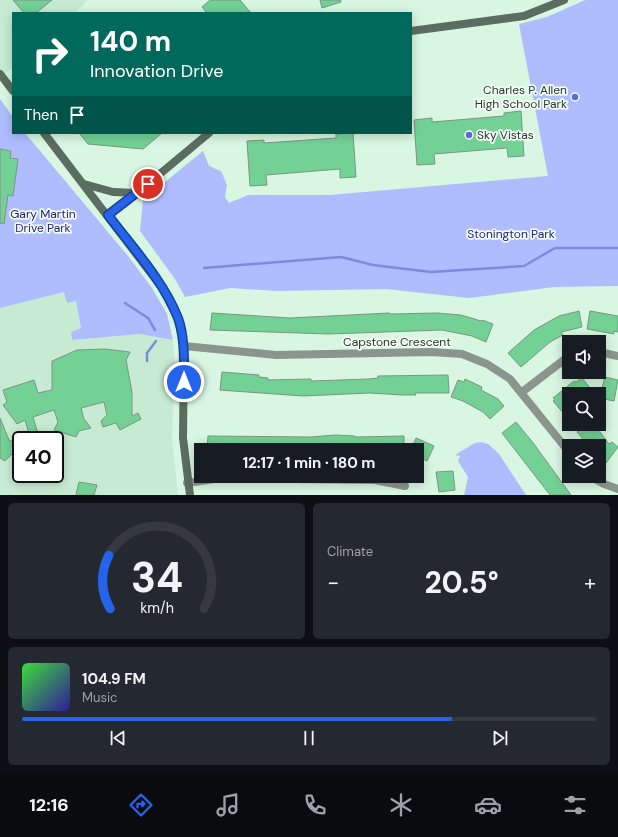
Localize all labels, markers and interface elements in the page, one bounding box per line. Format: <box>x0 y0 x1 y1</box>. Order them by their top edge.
text: 140 m <box>90 23 171 60</box>
icon: right <box>24 28 76 80</box>
text: Innovation Drive <box>90 59 223 83</box>
place label: Charles P. Allen High School Park <box>475 82 567 112</box>
marker: Charles P. Allen High School Park <box>570 92 580 102</box>
icon: arrive <box>66 104 88 126</box>
text: Then <box>24 105 58 125</box>
place label: Sky Vistas <box>477 127 534 143</box>
marker: Sky Vistas <box>464 130 474 140</box>
pin <box>131 167 165 201</box>
icon: arrive <box>137 173 159 195</box>
park label: Gary Martin Drive Park <box>10 206 76 236</box>
park label: Stonington Park <box>467 226 555 242</box>
street label: Capstone Crescent <box>343 334 451 350</box>
map controls <box>562 335 606 483</box>
button: sound <box>562 335 606 379</box>
position arrow <box>163 361 205 403</box>
button: search <box>562 387 606 431</box>
speed limit sign: 40 <box>12 431 64 483</box>
button: layers <box>562 439 606 483</box>
text: 12:17 · 1 min · 180 m <box>243 453 375 473</box>
text: Climate <box>327 543 373 560</box>
text: 34 <box>130 551 183 605</box>
text: 20.5° <box>424 563 499 602</box>
text: − <box>327 568 339 597</box>
text: + <box>584 568 596 597</box>
text: km/h <box>140 599 173 617</box>
text: 104.9 FM <box>82 669 146 689</box>
text: Music <box>82 689 117 706</box>
icon: previous <box>107 727 129 749</box>
icon: pause <box>298 727 320 749</box>
icon: next <box>489 727 511 749</box>
icon: directions <box>127 791 155 819</box>
icon: music <box>214 791 242 819</box>
icon: phone <box>301 791 329 819</box>
icon: climate <box>387 791 415 819</box>
icon: car <box>474 791 502 819</box>
icon: filters <box>561 791 589 819</box>
text: 12:16 <box>29 793 69 817</box>

